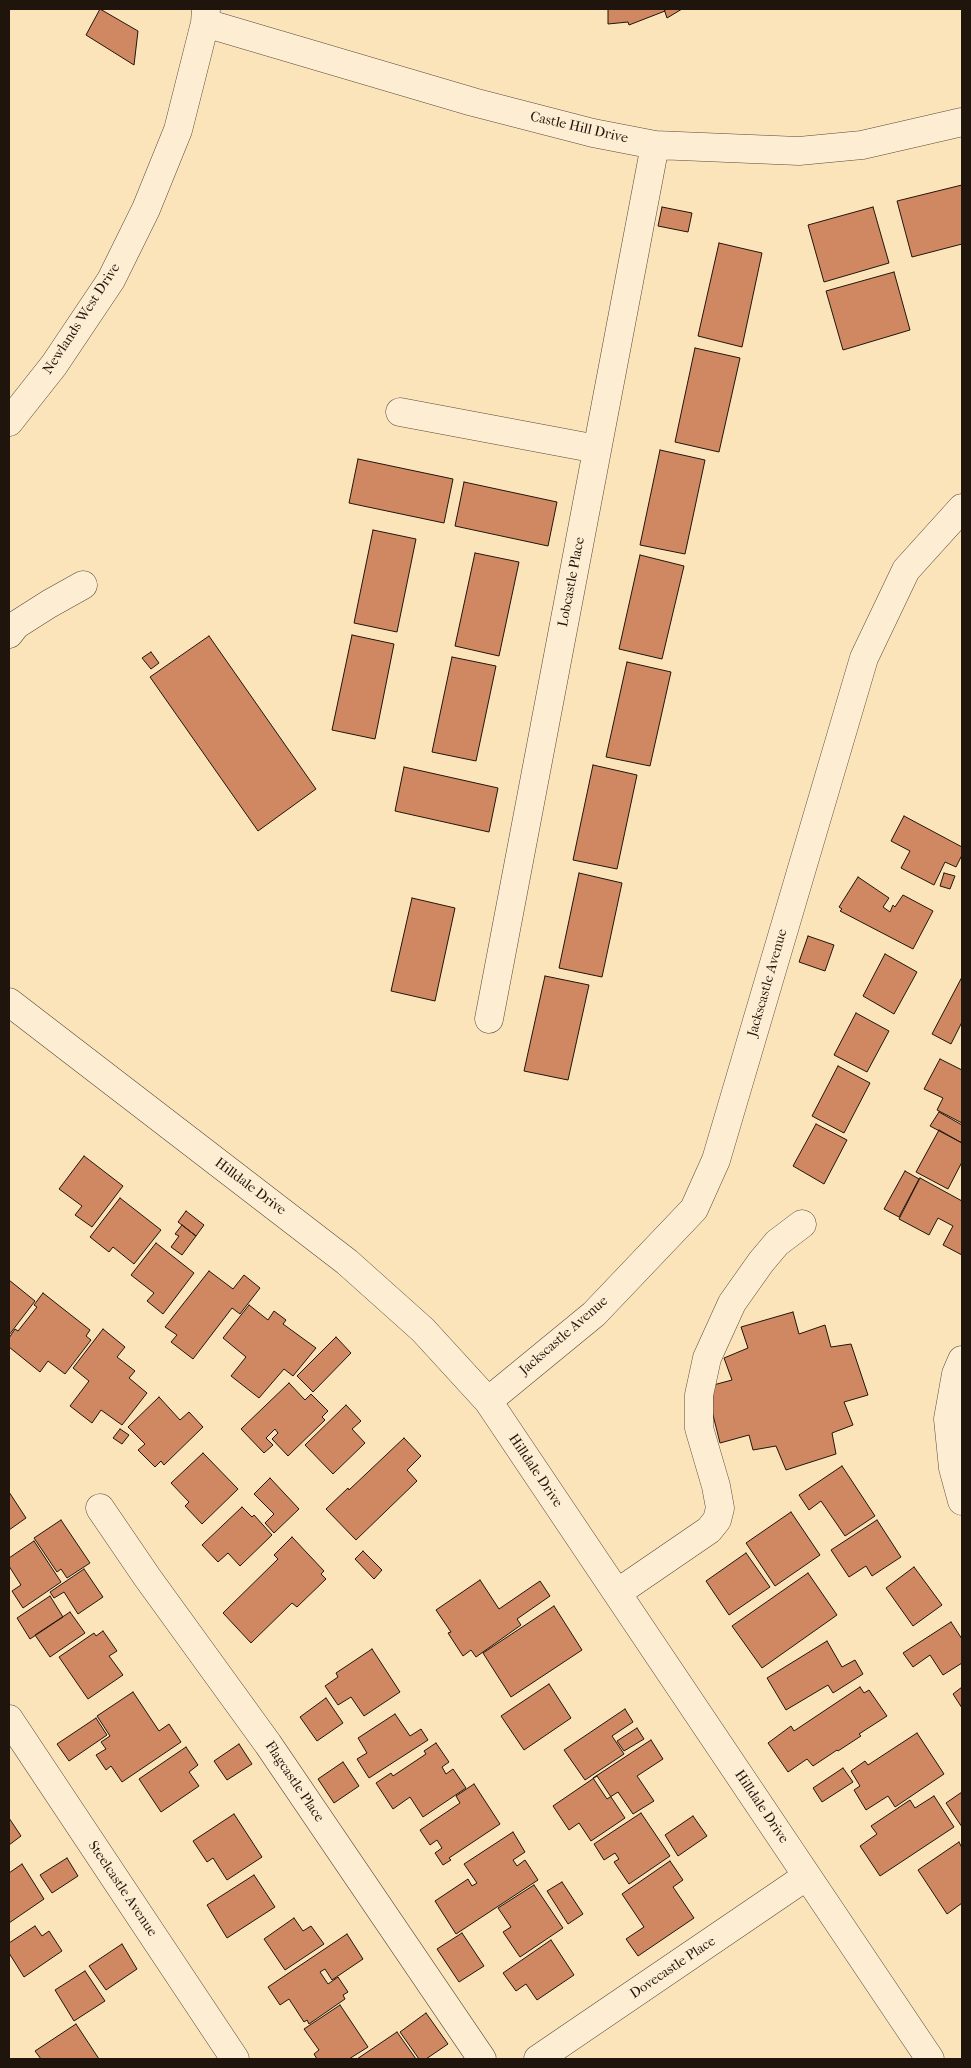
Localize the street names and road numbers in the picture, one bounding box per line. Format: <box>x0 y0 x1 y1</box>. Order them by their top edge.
street label: Castle Hill Drive <box>528 109 630 147</box>
street label: Newlands West Drive <box>40 260 124 378</box>
street label: Lobcastle Place <box>555 536 589 628</box>
street label: Jackscastle Avenue <box>745 927 791 1039</box>
street label: Hilldale Drive <box>211 1155 289 1219</box>
street label: Jackscastle Avenue <box>516 1293 612 1379</box>
street label: Hilldale Drive <box>504 1431 566 1511</box>
street label: Flagcastle Place <box>261 1738 327 1826</box>
street label: Hilldale Drive <box>730 1767 792 1847</box>
street label: Steelcastle Avenue <box>84 1838 160 1940</box>
street label: Dovecastle Place <box>627 1933 719 2003</box>

